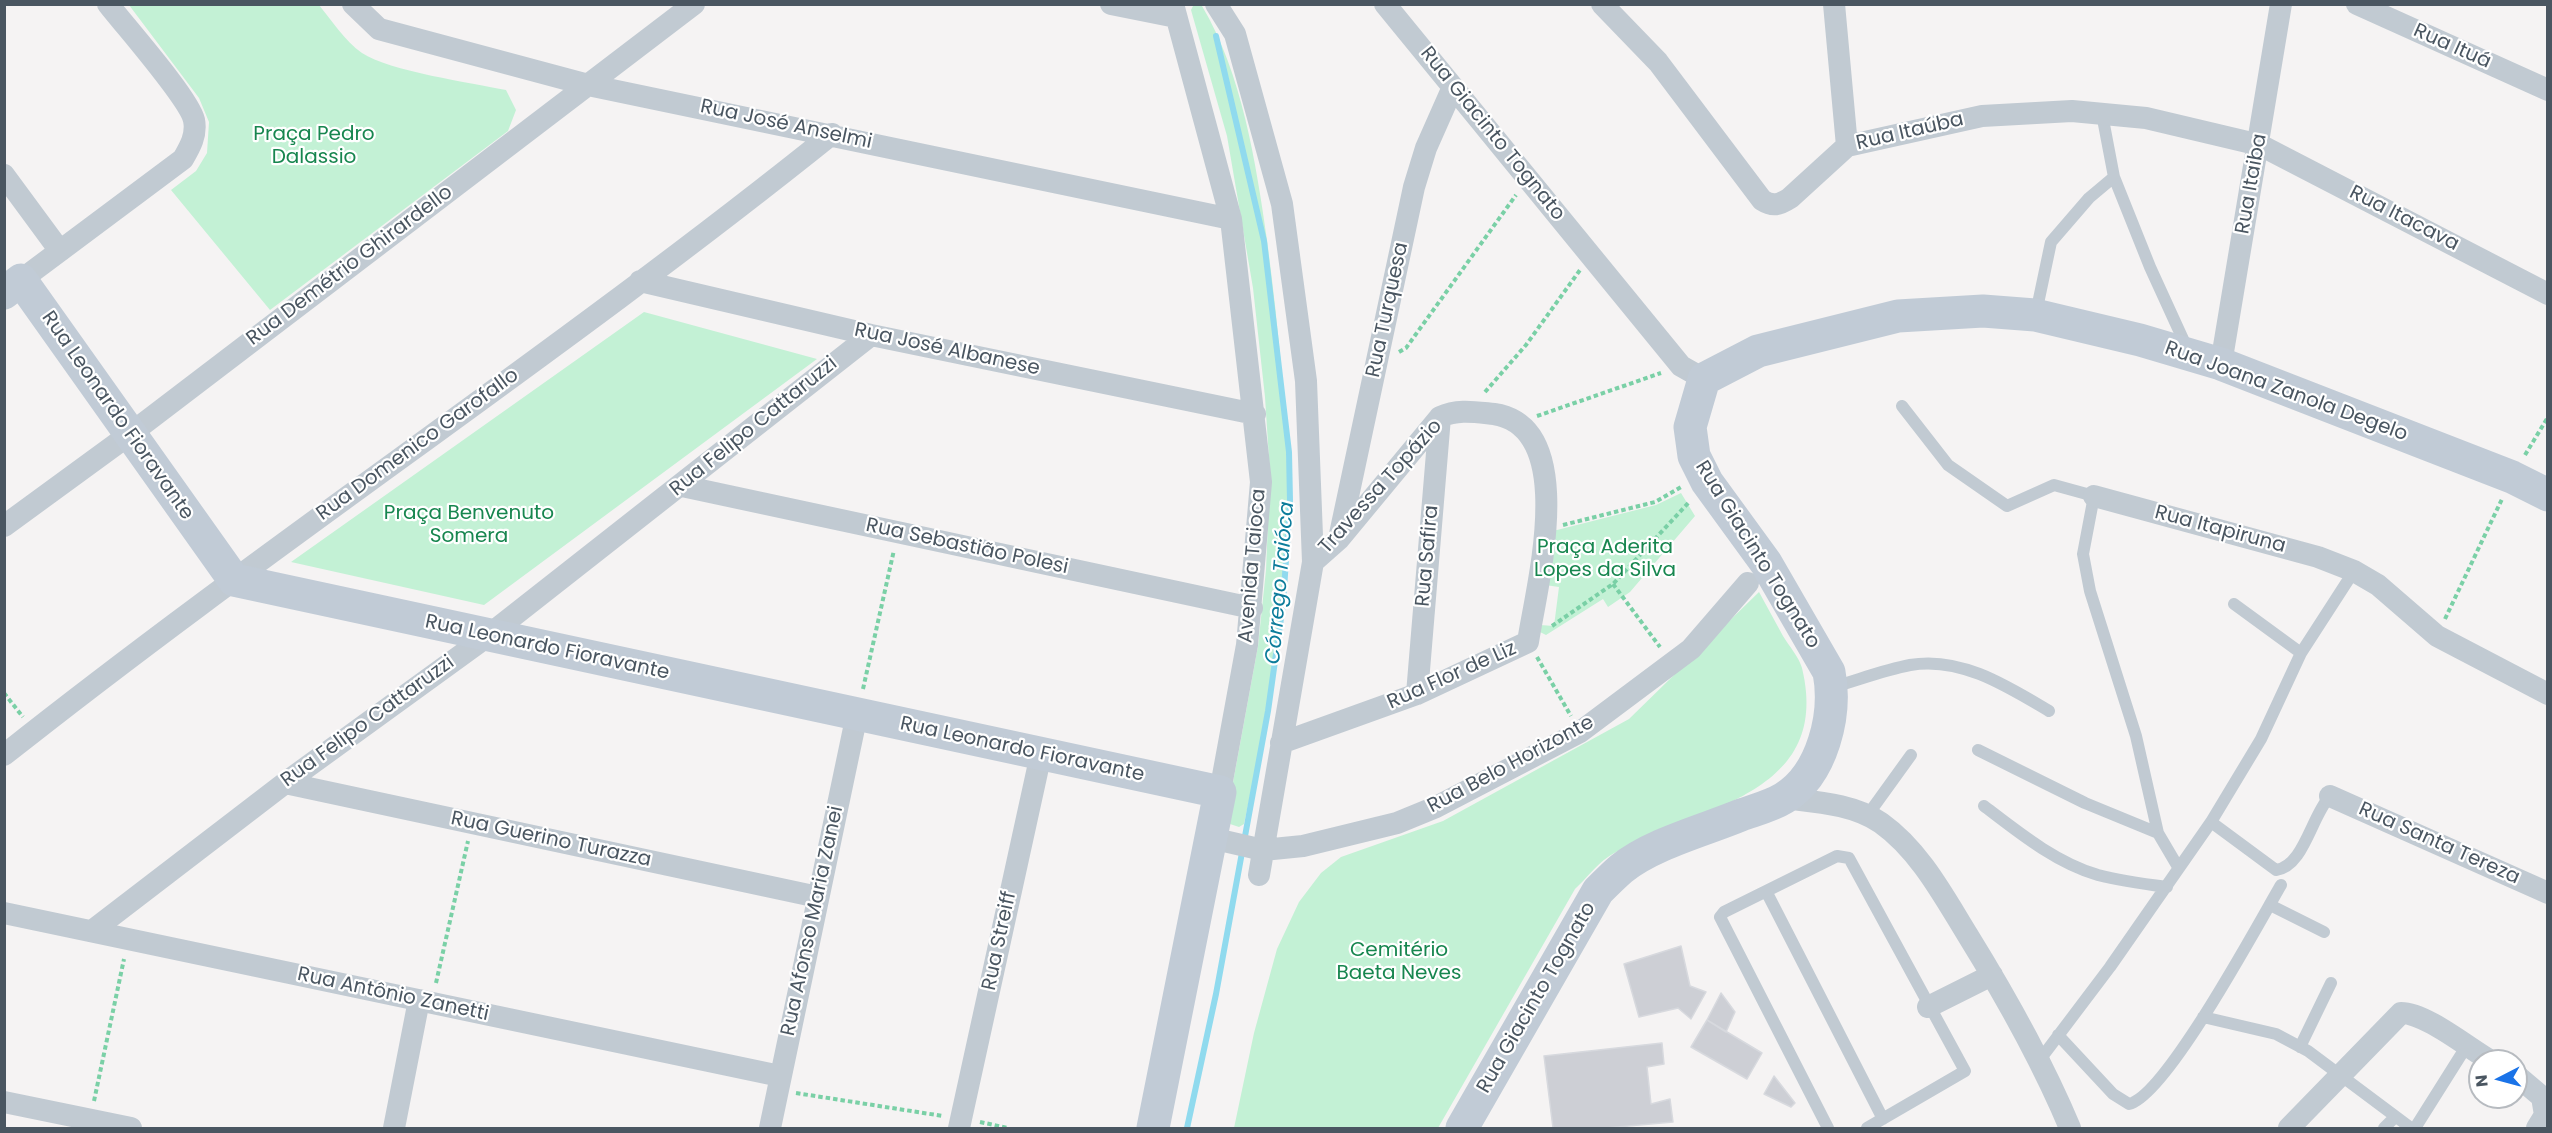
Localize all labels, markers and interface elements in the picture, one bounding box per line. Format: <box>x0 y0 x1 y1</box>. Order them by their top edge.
street label: Rua Ituá <box>2410 19 2494 75</box>
street label: Rua Giacinto Tognato <box>1415 42 1569 226</box>
street label: Rua José Anselmi <box>698 95 874 155</box>
street label: Rua Itaúba <box>1854 108 1966 156</box>
park label: Praça Pedro Dalassio <box>253 123 375 170</box>
street label: Rua Itaiba <box>2231 132 2273 236</box>
street label: Rua Demétrio Ghirardello <box>242 181 458 351</box>
street label: Rua Itacava <box>2345 181 2463 257</box>
street label: Rua Turquesa <box>1362 240 1414 380</box>
street label: Rua Leonardo Fioravante <box>36 307 198 525</box>
street label: Rua José Albanese <box>852 319 1042 381</box>
street label: Rua Joana Zanola Degelo <box>2161 337 2411 447</box>
street label: Rua Felipo Cattaruzzi <box>666 352 842 502</box>
street label: Rua Domenico Garofallo <box>312 364 524 526</box>
street label: Travessa Topázio <box>1314 415 1448 559</box>
street label: Rua Giacinto Tognato <box>1689 457 1825 653</box>
street label: Avenida Taioca <box>1234 488 1272 644</box>
water label: Córrego Taióca <box>1261 501 1301 665</box>
street label: Rua Itapiruna <box>2152 501 2288 559</box>
park label: Praça Benvenuto Somera <box>384 502 554 549</box>
street label: Rua Safira <box>1412 504 1444 608</box>
street label: Rua Sebastião Polesi <box>864 514 1070 580</box>
park label: Praça Aderita Lopes da Silva <box>1534 536 1676 583</box>
street label: Rua Leonardo Fioravante <box>423 610 671 686</box>
street label: Rua Flor de Liz <box>1384 637 1520 715</box>
street label: Rua Felipo Cattaruzzi <box>277 651 459 793</box>
street label: Rua Belo Horizonte <box>1424 711 1598 819</box>
street label: Rua Leonardo Fioravante <box>898 712 1146 788</box>
street label: Rua Santa Tereza <box>2355 798 2523 890</box>
street label: Rua Afonso Maria Zanei <box>777 804 849 1038</box>
street label: Rua Guerino Turazza <box>449 807 653 873</box>
street label: Rua Streiff <box>978 889 1022 993</box>
street label: Rua Giacinto Tognato <box>1472 898 1602 1098</box>
park label: Cemitério Baeta Neves <box>1337 939 1461 986</box>
street label: Rua Antônio Zanetti <box>295 963 491 1027</box>
north arrow <box>2468 1049 2528 1109</box>
text: N <box>2470 1074 2494 1088</box>

